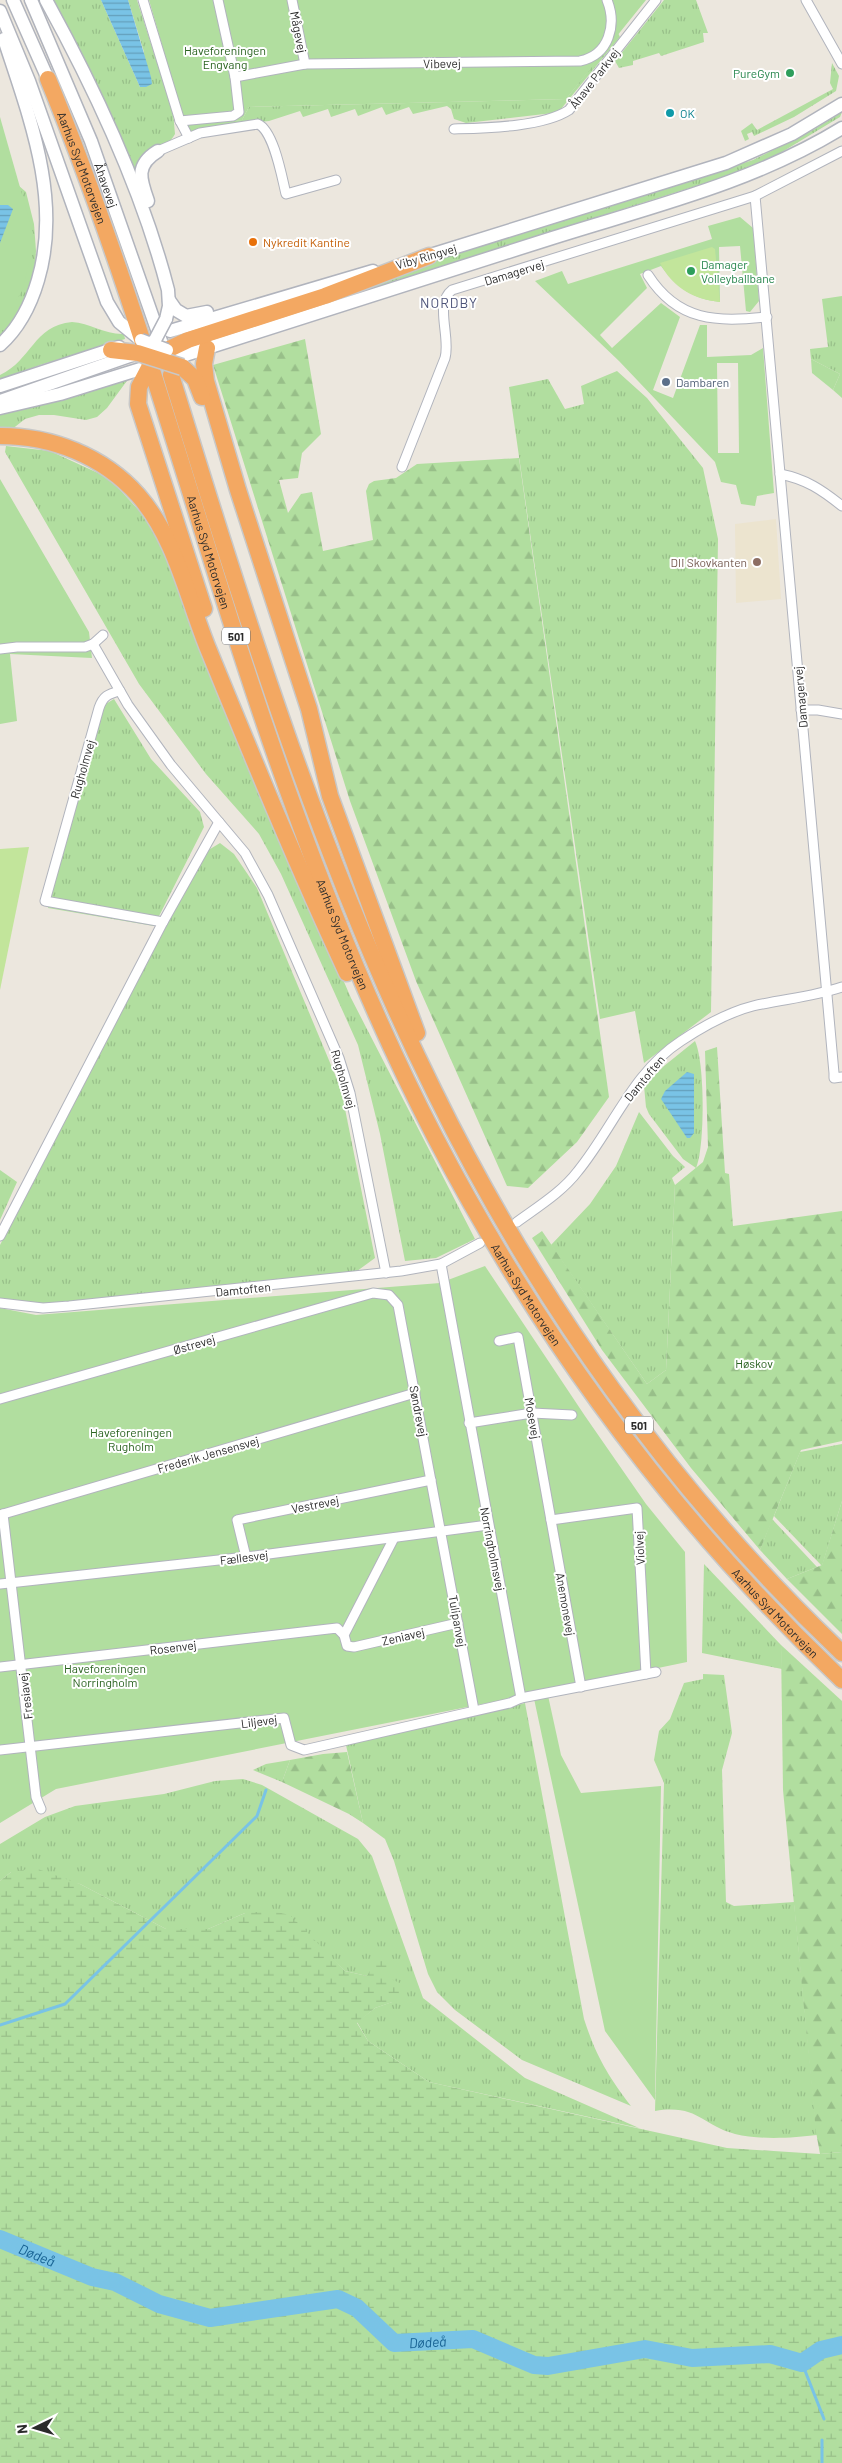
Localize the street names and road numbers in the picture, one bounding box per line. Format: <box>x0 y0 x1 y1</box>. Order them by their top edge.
street label: Mågevej <box>288 10 310 54</box>
street label: Åhave Parkvej <box>566 45 622 111</box>
street label: Vibevej <box>423 56 461 70</box>
street label: Aarhus Syd Motorvejen <box>55 110 109 225</box>
street label: Åhavevej <box>92 161 121 209</box>
street label: Viby Ringvej <box>394 241 458 271</box>
street label: Damagervej <box>482 256 546 288</box>
street label: Aarhus Syd Motorvejen <box>185 494 233 611</box>
road number: 501 <box>222 628 250 644</box>
street label: Damagervej <box>790 666 810 728</box>
street label: Rugholmvej <box>67 738 97 800</box>
street label: Aarhus Syd Motorvejen <box>314 877 372 992</box>
street label: Rugholmvej <box>329 1048 359 1110</box>
street label: Damtoften <box>621 1052 667 1104</box>
street label: Aarhus Syd Motorvejen <box>489 1241 564 1348</box>
street label: Damtoften <box>215 1279 271 1299</box>
street label: Østrevej <box>171 1331 217 1357</box>
street label: Søndrevej <box>407 1384 431 1438</box>
street label: Mosevej <box>522 1396 544 1440</box>
road number: 501 <box>625 1416 653 1434</box>
street label: Frederik Jensensvej <box>156 1433 260 1475</box>
street label: Vestrevej <box>290 1493 340 1515</box>
street label: Norringholmsvej <box>478 1506 508 1592</box>
street label: Violvej <box>631 1530 647 1565</box>
street label: Fællesvej <box>219 1547 269 1567</box>
street label: Aarhus Syd Motorvejen <box>730 1565 822 1660</box>
street label: Anemonevej <box>554 1571 578 1637</box>
street label: Tulipanvej <box>447 1594 469 1648</box>
street label: Zeniavej <box>380 1624 426 1648</box>
street label: Rosenvej <box>149 1637 197 1657</box>
street label: Fresiavej <box>15 1672 35 1720</box>
street label: Liljevej <box>240 1712 278 1730</box>

